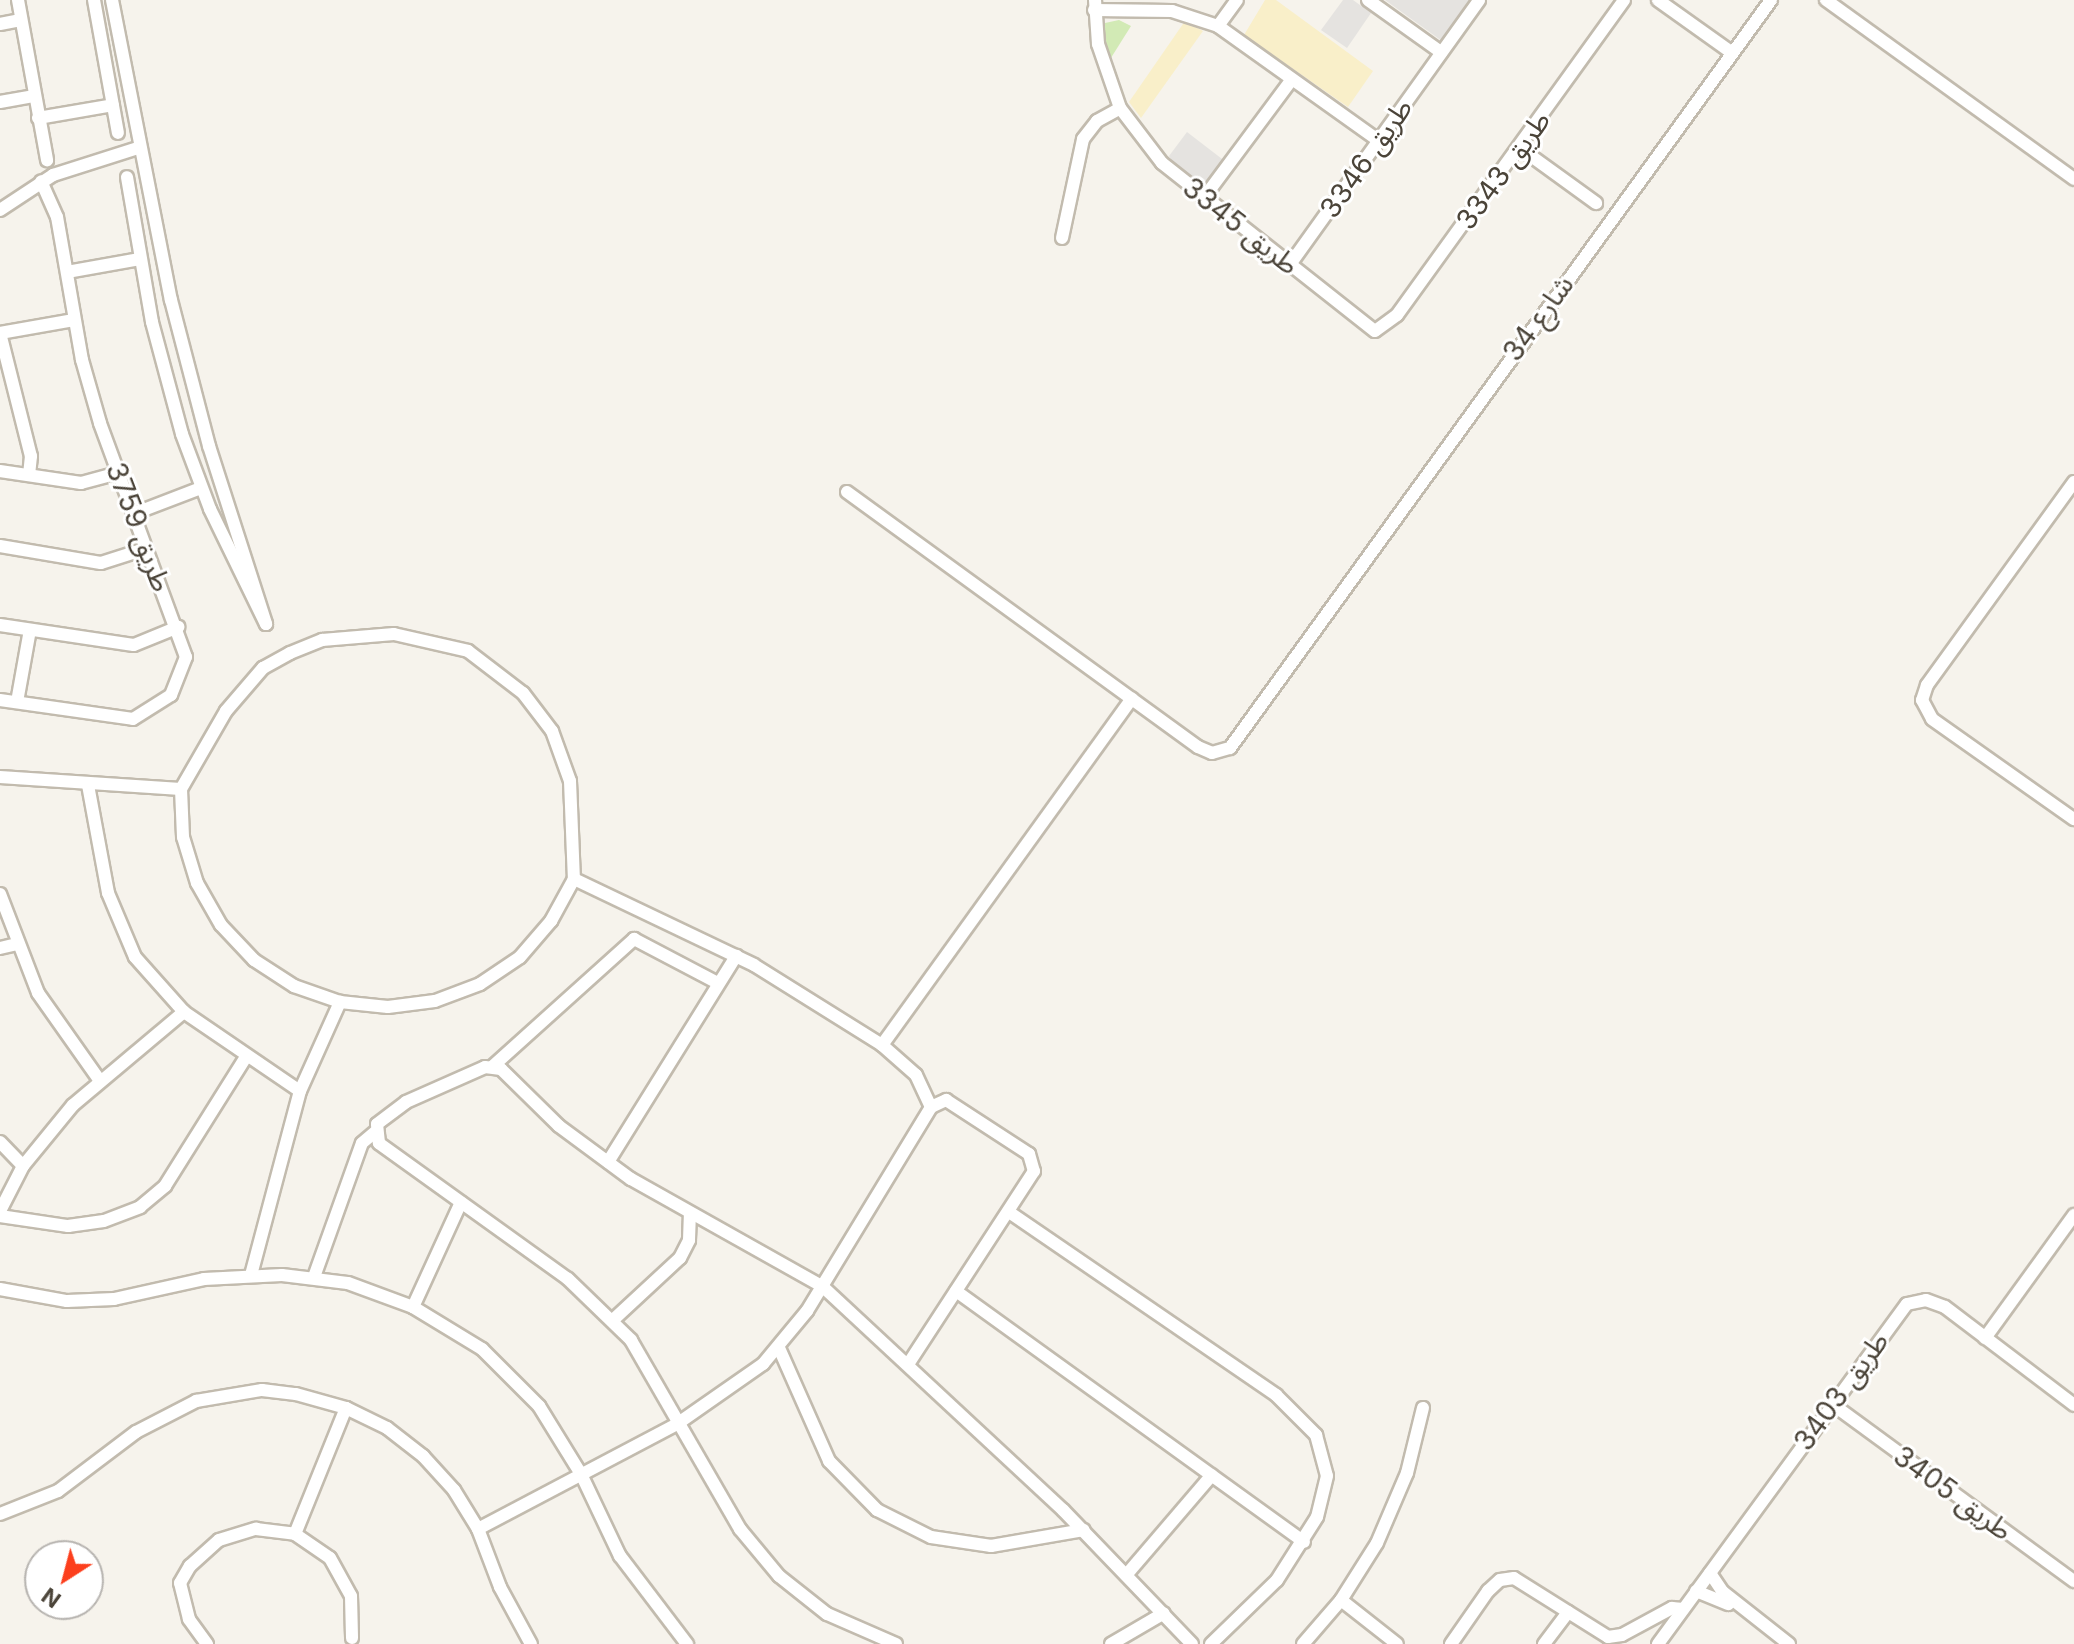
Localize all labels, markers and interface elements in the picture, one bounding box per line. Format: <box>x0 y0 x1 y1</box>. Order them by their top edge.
street label: طريق 3346 <box>1313 92 1419 224</box>
street label: طريق 3343 <box>1449 104 1557 236</box>
street label: طريق 3345 <box>1176 170 1306 282</box>
street label: شارع 34 <box>1496 269 1580 367</box>
street label: طريق 3759 <box>99 458 179 596</box>
street label: طريق 3403 <box>1787 1325 1895 1457</box>
street label: طريق 3405 <box>1887 1439 2019 1547</box>
north arrow <box>24 1540 104 1620</box>
text: N <box>37 1582 65 1613</box>

